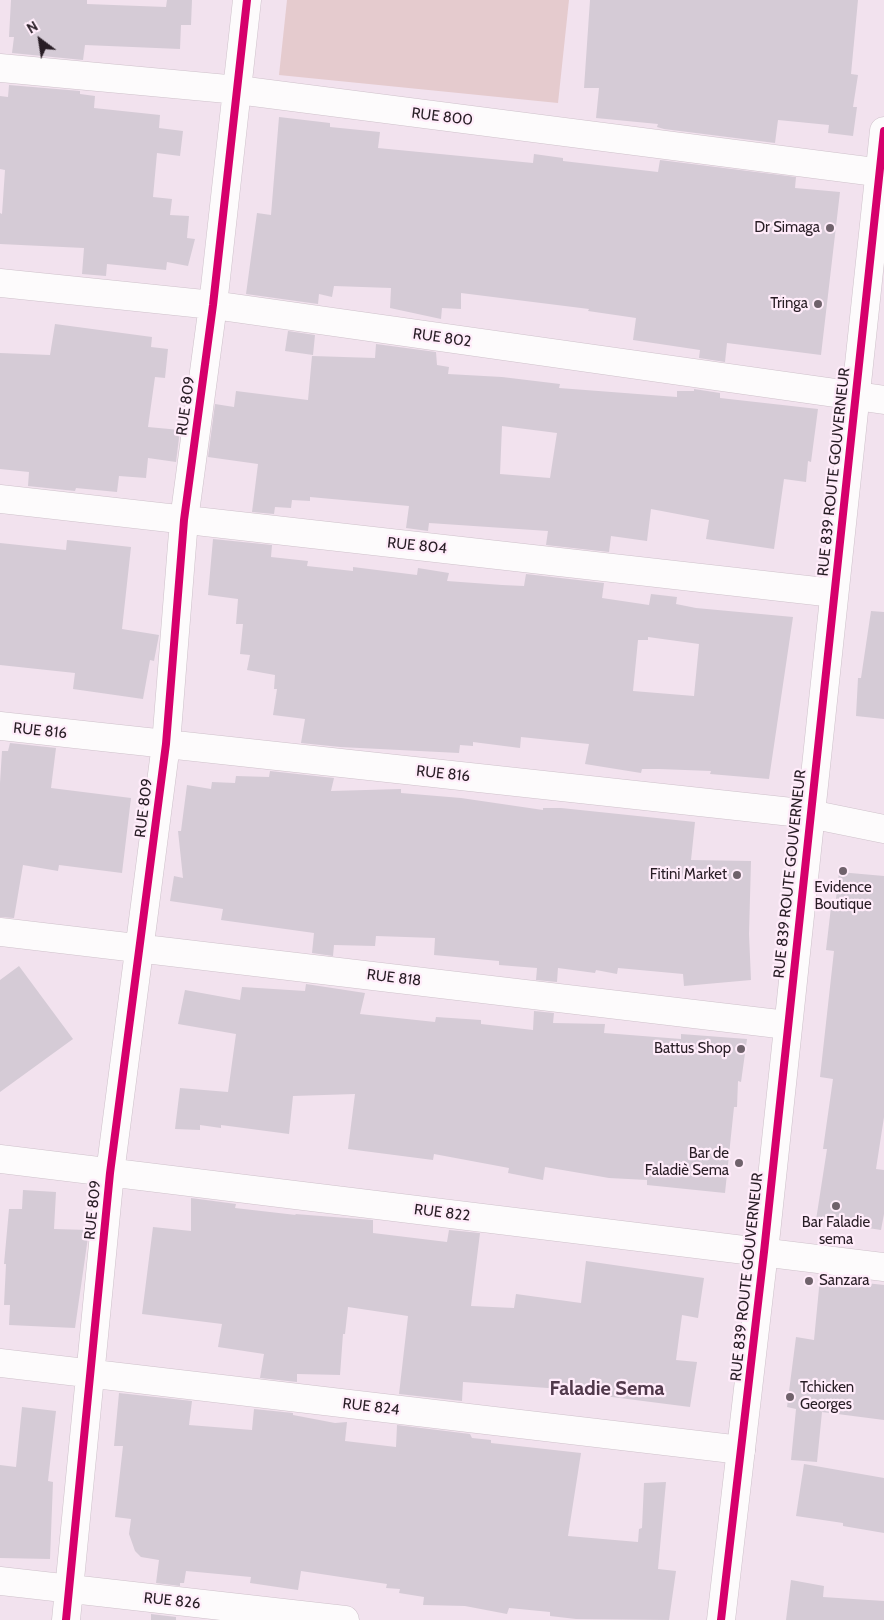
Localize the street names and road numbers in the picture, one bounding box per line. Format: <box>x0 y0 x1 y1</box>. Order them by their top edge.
street label: RUE 800 <box>410 104 474 130</box>
street label: RUE 802 <box>412 325 472 351</box>
street label: RUE 839 ROUTE GOUVERNEUR <box>814 367 854 577</box>
street label: RUE 809 <box>173 375 199 437</box>
street label: RUE 804 <box>386 534 448 558</box>
street label: RUE 816 <box>12 719 68 743</box>
street label: RUE 816 <box>415 762 471 786</box>
street label: RUE 839 ROUTE GOUVERNEUR <box>770 769 810 979</box>
street label: RUE 809 <box>131 777 157 839</box>
street label: RUE 818 <box>366 966 422 990</box>
street label: RUE 839 ROUTE GOUVERNEUR <box>727 1172 767 1382</box>
street label: RUE 809 <box>81 1179 105 1241</box>
street label: RUE 822 <box>413 1201 471 1225</box>
street label: RUE 824 <box>342 1395 400 1419</box>
street label: RUE 826 <box>143 1589 201 1613</box>

